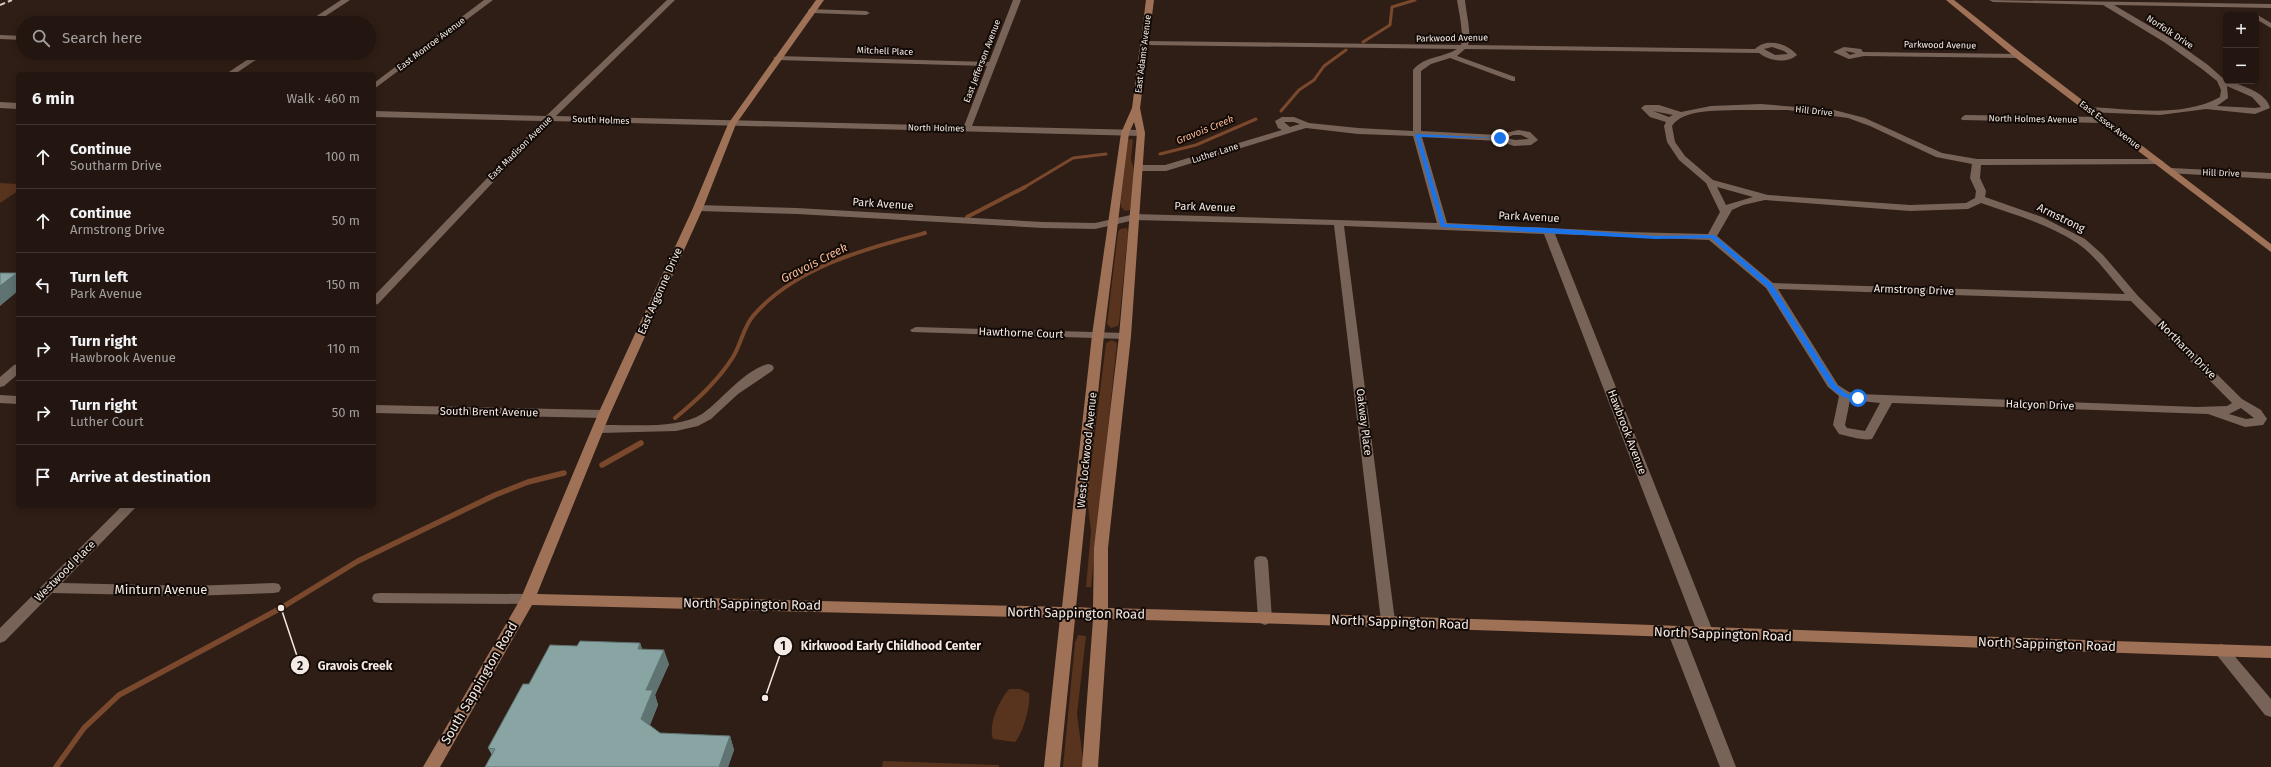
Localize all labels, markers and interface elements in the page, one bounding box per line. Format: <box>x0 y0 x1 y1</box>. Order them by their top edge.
map controls <box>2223 12 2259 84</box>
button: + <box>2223 12 2259 48</box>
street label: Norfolk Drive <box>2145 13 2195 51</box>
street label: East Adams Avenue <box>1133 14 1153 94</box>
street label: East Monroe Avenue <box>395 15 467 73</box>
search box <box>16 16 376 60</box>
street label: East Jefferson Avenue <box>962 18 1002 104</box>
icon: search <box>30 27 52 49</box>
text: Search here <box>62 29 142 47</box>
street label: Parkwood Avenue <box>1416 32 1488 44</box>
street label: Parkwood Avenue <box>1904 39 1976 51</box>
street label: Mitchell Place <box>857 45 913 57</box>
button: − <box>2223 48 2259 84</box>
text: 6 min <box>32 88 75 109</box>
text: Walk · 460 m <box>287 91 360 106</box>
street label: East Essex Avenue <box>2077 99 2143 151</box>
street label: Hill Drive <box>1795 104 1833 118</box>
water label: Gravois Creek <box>1175 113 1236 147</box>
street label: North Holmes Avenue <box>1988 113 2078 125</box>
street label: East Madison Avenue <box>486 114 554 182</box>
street label: South Holmes <box>572 114 630 126</box>
street label: North Holmes <box>908 123 964 133</box>
route end <box>1491 129 1509 147</box>
text: Continue <box>70 140 131 158</box>
street label: Luther Lane <box>1190 141 1240 165</box>
icon: ahead <box>32 146 54 168</box>
text: 100 m <box>325 149 360 164</box>
text: Southarm Drive <box>70 158 162 173</box>
street label: Hill Drive <box>2202 167 2240 179</box>
street label: Park Avenue <box>852 195 914 213</box>
street label: Park Avenue <box>1174 199 1236 215</box>
street label: Armstrong <box>2035 201 2087 235</box>
text: Continue <box>70 204 131 222</box>
street label: Park Avenue <box>1498 209 1560 225</box>
icon: ahead <box>32 210 54 232</box>
text: 50 m <box>332 213 360 228</box>
text: Armstrong Drive <box>70 222 165 237</box>
water label: Gravois Creek <box>778 240 850 286</box>
street label: East Argonne Drive <box>635 246 685 336</box>
text: Turn left <box>70 268 128 286</box>
icon: left <box>32 274 54 296</box>
text: 150 m <box>326 277 360 292</box>
street label: Armstrong Drive <box>1874 282 1954 298</box>
text: Park Avenue <box>70 286 142 301</box>
street label: Northarm Drive <box>2155 318 2219 382</box>
street label: Hawthorne Court <box>978 325 1064 341</box>
text: Turn right <box>70 332 137 350</box>
icon: right <box>32 338 54 360</box>
text: 110 m <box>327 341 360 356</box>
text: Hawbrook Avenue <box>70 350 176 365</box>
street label: Oakway Place <box>1353 388 1375 456</box>
street label: Hawbrook Avenue <box>1605 388 1649 476</box>
route start <box>1849 389 1867 407</box>
street label: West Lockwood Avenue <box>1074 392 1100 508</box>
text: Turn right <box>70 396 137 414</box>
street label: Halcyon Drive <box>2005 397 2075 413</box>
icon: right <box>32 402 54 424</box>
text: 50 m <box>332 405 360 420</box>
street label: South Brent Avenue <box>440 405 538 419</box>
text: Luther Court <box>70 414 144 429</box>
icon: arrive <box>32 466 54 488</box>
text: Arrive at destination <box>70 468 211 486</box>
street label: Westwood Place <box>32 538 98 604</box>
street label: Minturn Avenue <box>115 582 207 597</box>
street label: North Sappington Road <box>683 595 821 613</box>
street label: North Sappington Road <box>1007 604 1145 622</box>
street label: North Sappington Road <box>1331 612 1469 632</box>
street label: South Sappington Road <box>438 619 520 747</box>
street label: North Sappington Road <box>1654 624 1792 644</box>
callout: Kirkwood Early Childhood Center <box>773 634 990 658</box>
street label: North Sappington Road <box>1978 634 2116 654</box>
text: 1 <box>780 639 786 653</box>
text: Kirkwood Early Childhood Center <box>801 639 981 653</box>
callout: Gravois Creek <box>290 653 400 677</box>
text: 2 <box>297 659 303 673</box>
text: Gravois Creek <box>318 659 393 673</box>

